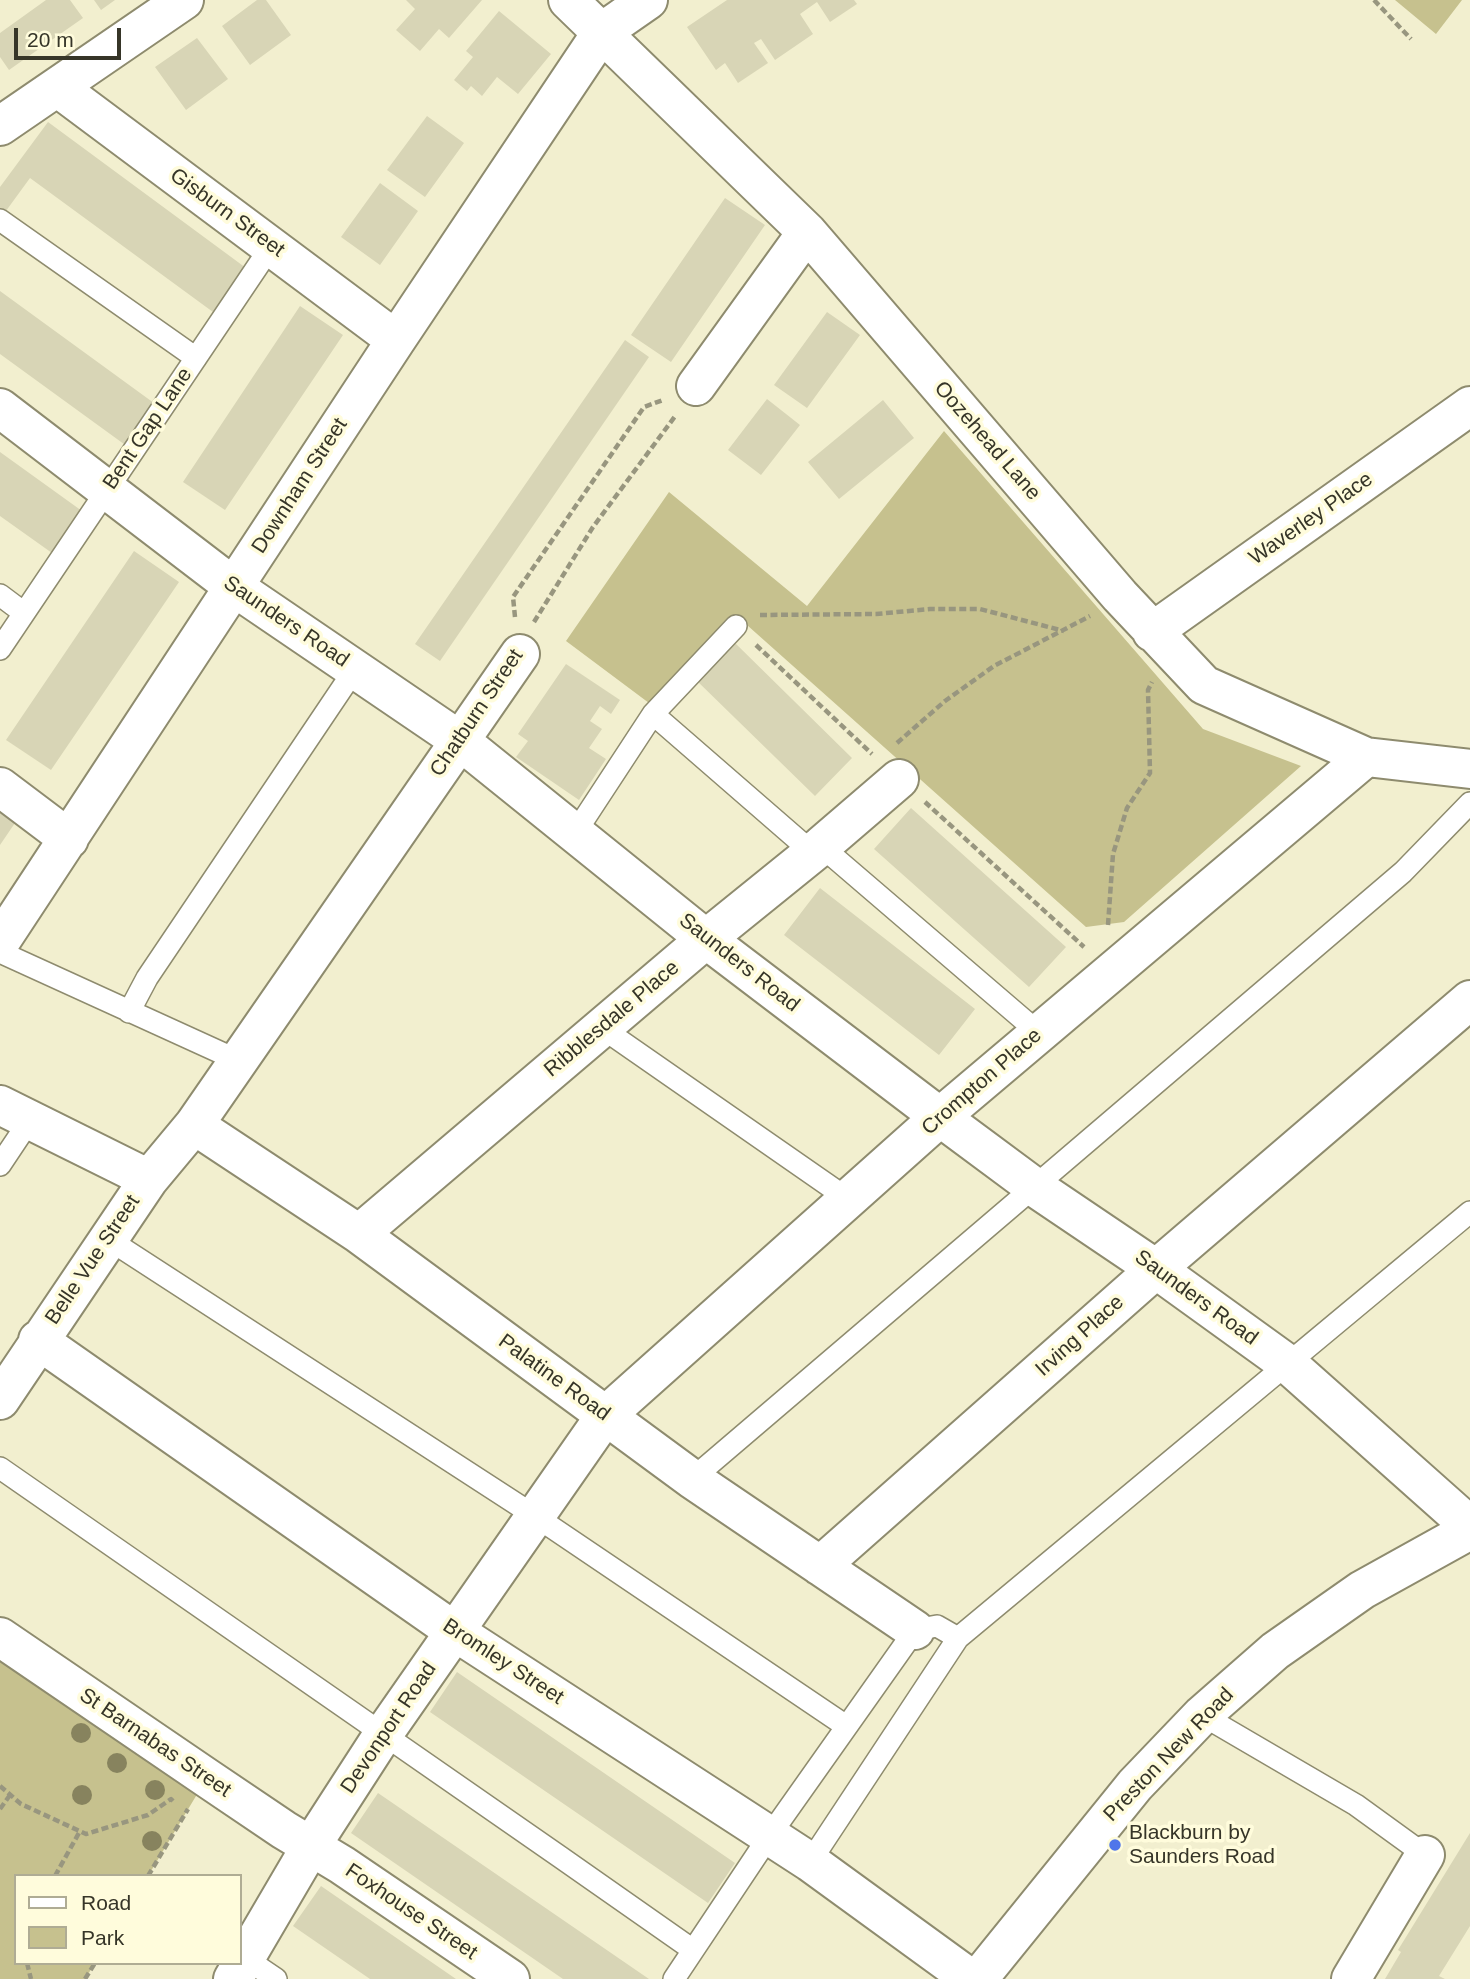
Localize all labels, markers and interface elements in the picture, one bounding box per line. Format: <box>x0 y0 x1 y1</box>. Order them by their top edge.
scale bar <box>18 14 124 58</box>
text: 20 m <box>27 28 74 51</box>
street label: Gisburn Street <box>165 163 289 263</box>
street label: Bent Gap Lane <box>98 363 198 495</box>
street label: Oozehead Lane <box>928 376 1046 506</box>
street label: Downham Street <box>247 414 353 558</box>
street label: Waverley Place <box>1244 467 1378 571</box>
street label: Saunders Road <box>218 571 354 673</box>
street label: Chatburn Street <box>425 645 529 781</box>
street label: Saunders Road <box>674 908 804 1018</box>
street label: Ribblesdale Place <box>540 955 684 1083</box>
street label: Crompton Place <box>917 1023 1047 1141</box>
street label: Belle Vue Street <box>40 1190 146 1330</box>
street label: Saunders Road <box>1130 1245 1262 1351</box>
street label: Irving Place <box>1031 1290 1129 1382</box>
street label: Palatine Road <box>493 1329 615 1427</box>
street label: Bromley Street <box>438 1614 568 1710</box>
street label: Devonport Road <box>336 1658 442 1798</box>
street label: St Barnabas Street <box>74 1683 236 1803</box>
street label: Preston New Road <box>1099 1683 1239 1827</box>
place label: Blackburn by Saunders Road <box>1129 1820 1275 1870</box>
marker: Blackburn by Saunders Road <box>1107 1837 1123 1853</box>
street label: Foxhouse Street <box>340 1858 482 1966</box>
legend <box>14 1874 242 1965</box>
text: Road <box>81 1891 131 1914</box>
text: Park <box>81 1926 124 1949</box>

